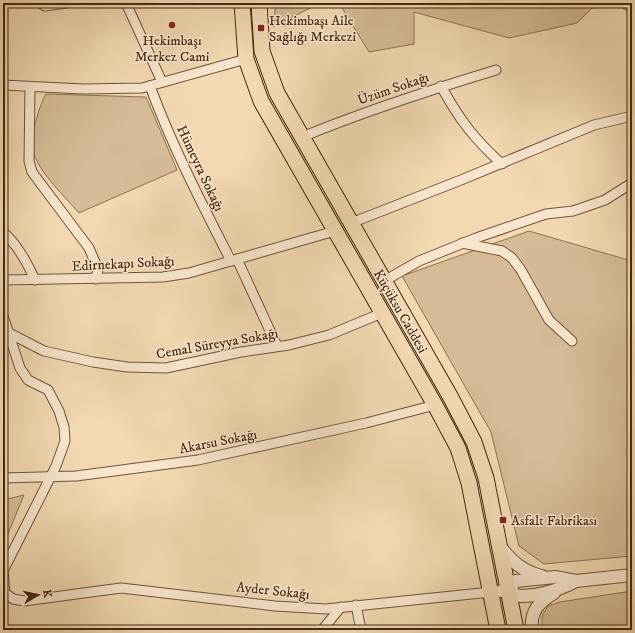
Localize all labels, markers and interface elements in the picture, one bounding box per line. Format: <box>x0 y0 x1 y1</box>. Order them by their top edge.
place label: Hekimbaşı Aile Sağlığı Merkezi <box>269 12 357 46</box>
marker: Hekimbaşı Merkez Cami <box>167 20 177 30</box>
marker: Hekimbaşı Aile Sağlığı Merkezi <box>256 23 266 33</box>
place label: Hekimbaşı Merkez Cami <box>135 32 210 66</box>
street label: Üzüm Sokağı <box>355 68 432 110</box>
street label: Hümeyra Sokağı <box>172 123 228 215</box>
street label: Edirnekapı Sokağı <box>71 252 175 276</box>
street label: Küçüksu Caddesi <box>369 266 432 357</box>
street label: Cemal Süreyya Sokağı <box>155 324 280 364</box>
street label: Akarsu Sokağı <box>178 426 259 458</box>
place label: Asfalt Fabrikası <box>511 512 598 530</box>
marker: Asfalt Fabrikası <box>498 515 508 525</box>
north arrow <box>18 575 58 615</box>
street label: Ayder Sokağı <box>235 578 311 604</box>
text: K <box>39 589 54 599</box>

